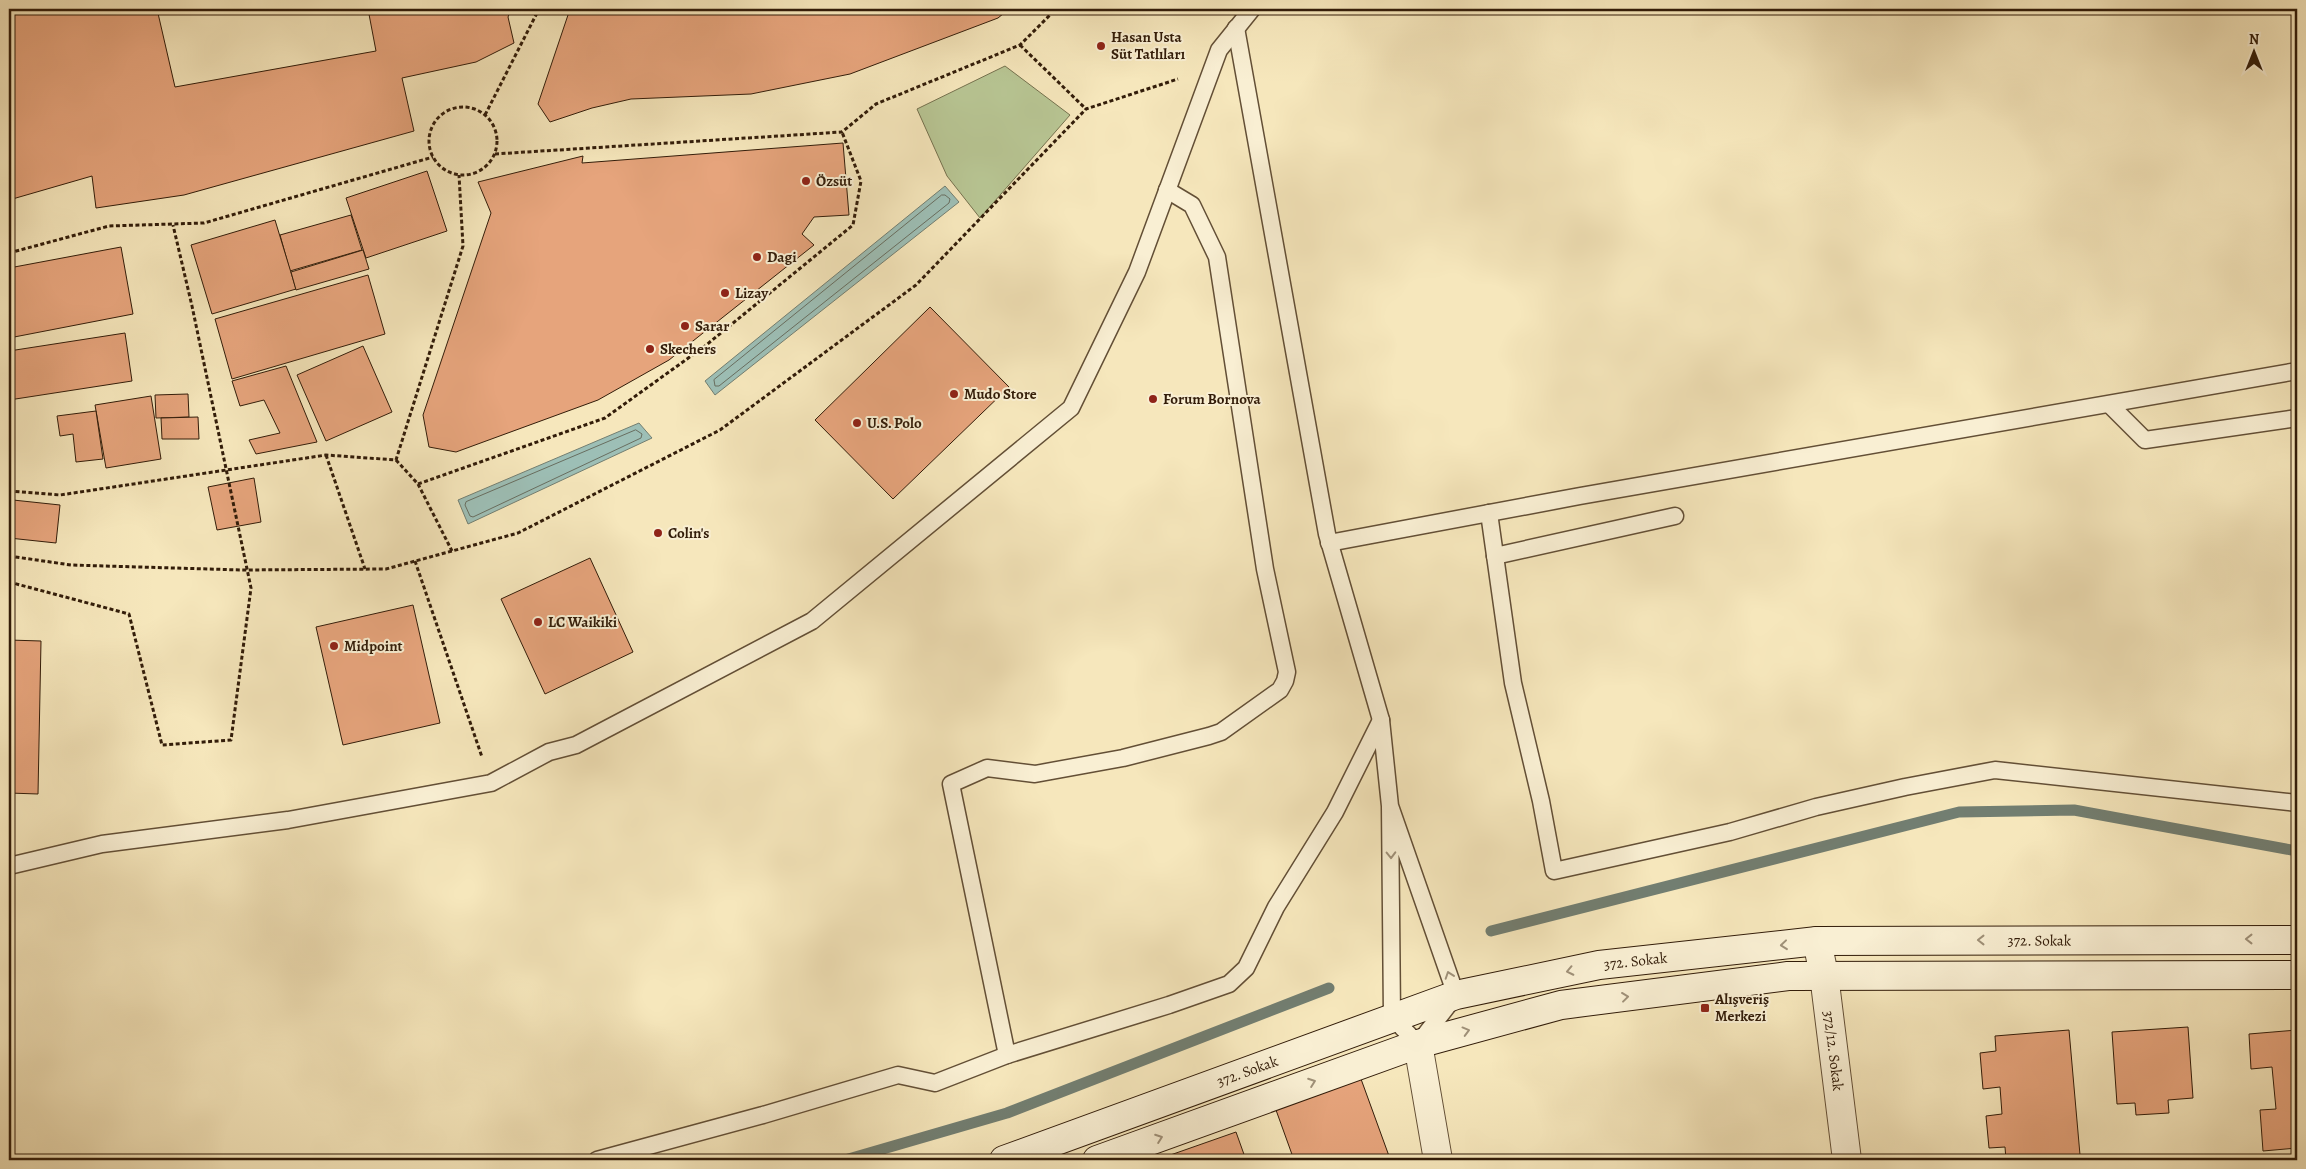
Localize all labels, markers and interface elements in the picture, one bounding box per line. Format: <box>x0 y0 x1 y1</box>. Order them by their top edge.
place label: Hasan Usta Süt Tatlıları <box>1111 27 1186 64</box>
north arrow <box>2228 28 2278 78</box>
text: N <box>2249 30 2259 49</box>
marker: Hasan Usta Süt Tatlıları <box>1095 40 1107 52</box>
place label: Özsüt <box>816 171 852 191</box>
marker: Özsüt <box>800 175 812 187</box>
place label: Dagi <box>767 247 797 267</box>
marker: Dagi <box>751 251 763 263</box>
place label: Lizay <box>735 283 769 303</box>
marker: Lizay <box>719 287 731 299</box>
place label: Sarar <box>695 316 730 336</box>
marker: Sarar <box>679 320 691 332</box>
place label: Skechers <box>660 339 716 359</box>
marker: Skechers <box>644 343 656 355</box>
place label: Mudo Store <box>964 384 1037 404</box>
marker: Mudo Store <box>948 388 960 400</box>
place label: Forum Bornova <box>1163 389 1262 409</box>
marker: Forum Bornova <box>1147 393 1159 405</box>
place label: U.S. Polo <box>867 413 922 433</box>
marker: U.S. Polo <box>851 417 863 429</box>
place label: Colin's <box>668 523 709 543</box>
marker: Colin's <box>652 527 664 539</box>
place label: LC Waikiki <box>548 612 618 632</box>
marker: LC Waikiki <box>532 616 544 628</box>
place label: Midpoint <box>344 636 403 656</box>
marker: Midpoint <box>328 640 340 652</box>
one-way arrow <box>1386 852 1396 859</box>
street label: 372. Sokak <box>2008 930 2072 951</box>
one-way arrow <box>2244 934 2252 944</box>
one-way arrow <box>1977 935 1984 945</box>
one-way arrow <box>1779 939 1787 950</box>
street label: 372. Sokak <box>1603 947 1669 974</box>
one-way arrow <box>1566 966 1575 976</box>
one-way arrow <box>1445 971 1455 979</box>
place label: Alışveriş Merkezi <box>1714 989 1769 1026</box>
one-way arrow <box>1621 992 1629 1003</box>
marker: Alışveriş Merkezi <box>1699 1002 1711 1014</box>
street label: 372/12. Sokak <box>1818 1009 1848 1093</box>
one-way arrow <box>1462 1026 1470 1037</box>
street label: 372. Sokak <box>1214 1051 1281 1092</box>
one-way arrow <box>1307 1078 1316 1088</box>
one-way arrow <box>1154 1134 1163 1144</box>

